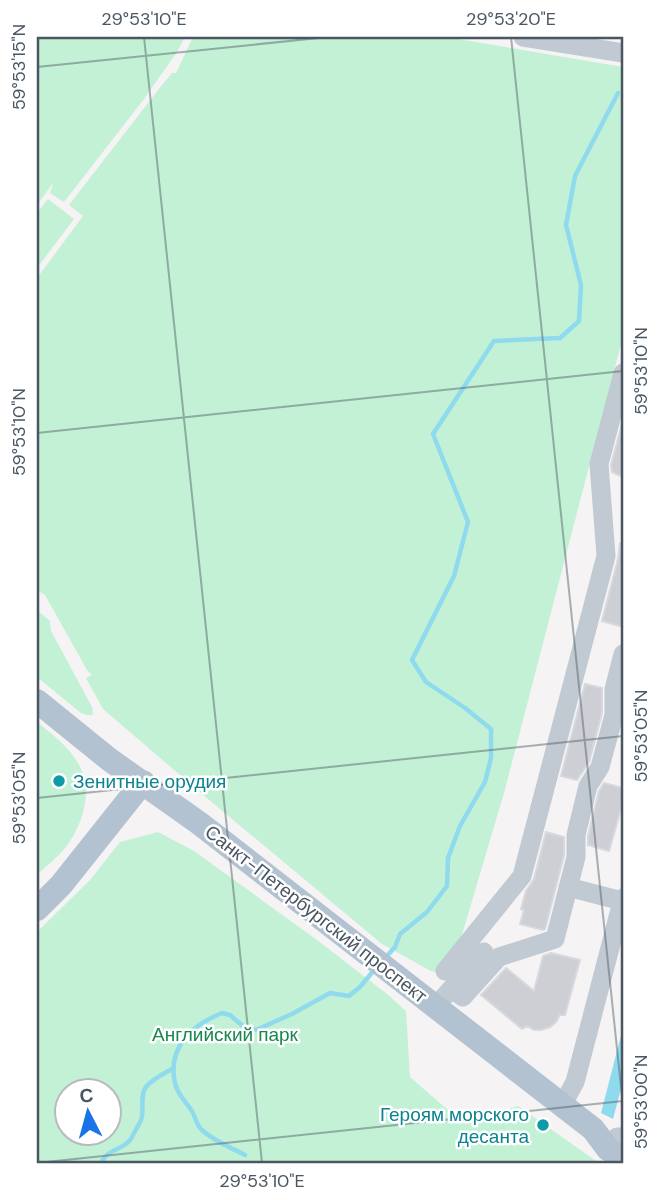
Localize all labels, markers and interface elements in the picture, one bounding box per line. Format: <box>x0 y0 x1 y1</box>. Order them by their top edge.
text: 29°53'10"E <box>101 7 187 31</box>
text: 29°53'20"E <box>466 7 556 31</box>
text: 59°53'15"N <box>7 24 31 110</box>
text: 59°53'10"N <box>629 327 653 415</box>
text: 59°53'10"N <box>7 388 31 476</box>
text: 59°53'05"N <box>629 689 653 783</box>
text: 59°53'05"N <box>7 751 31 845</box>
place label: Зенитные орудия <box>73 769 226 794</box>
marker: Зенитные орудия <box>51 773 67 789</box>
street label: Санкт-Петербургский проспект <box>200 819 433 1009</box>
park label: Английский парк <box>152 1022 299 1047</box>
text: 59°53'00"N <box>629 1055 653 1149</box>
north arrow <box>52 1078 122 1148</box>
text: С <box>78 1082 95 1109</box>
place label: Героям морского десанта <box>380 1102 529 1149</box>
marker: Героям морского десанта <box>535 1117 551 1133</box>
text: 29°53'10"E <box>219 1169 305 1193</box>

